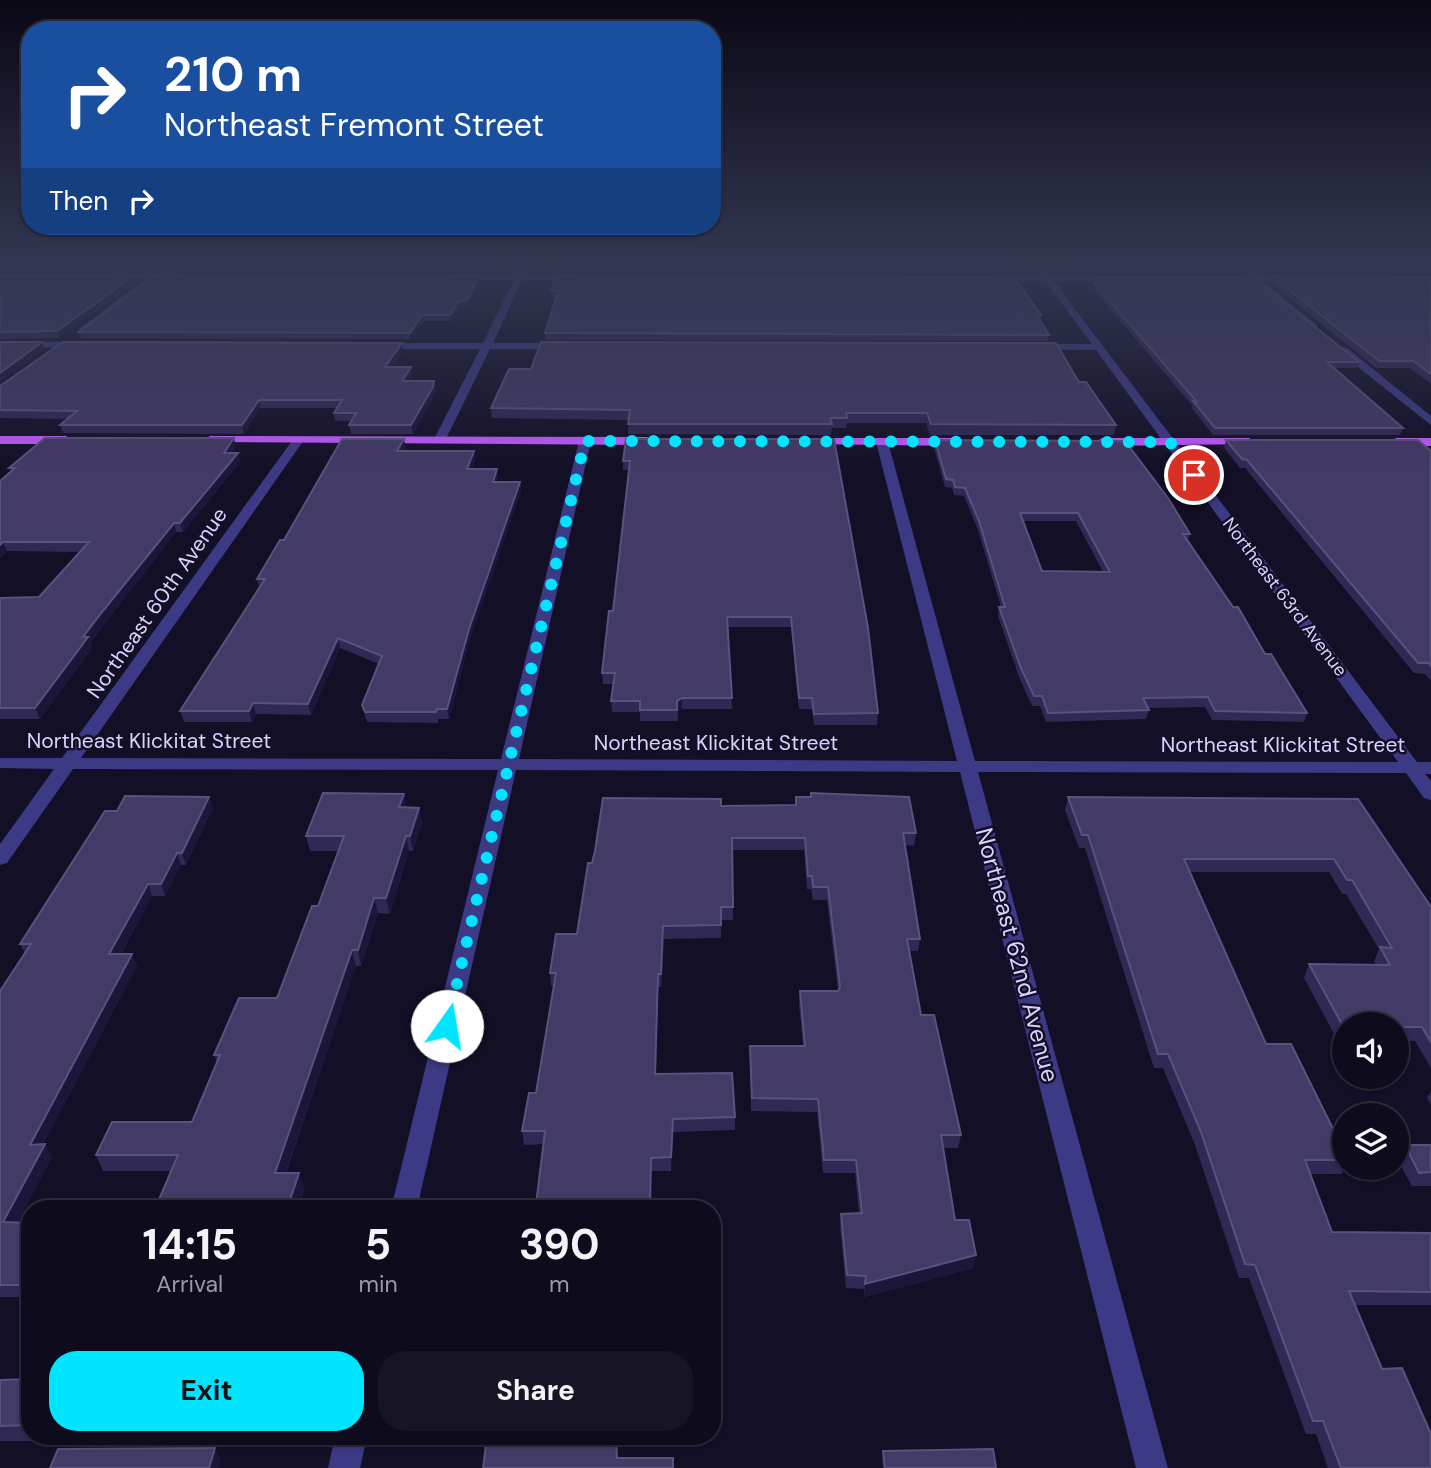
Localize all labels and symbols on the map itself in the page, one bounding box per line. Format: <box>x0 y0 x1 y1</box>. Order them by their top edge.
pin <box>1164 445 1224 505</box>
street label: Northeast 60th Avenue <box>80 502 234 704</box>
street label: Northeast 63rd Avenue <box>1217 513 1353 681</box>
street label: Northeast Klickitat Street <box>27 727 271 755</box>
street label: Northeast Klickitat Street <box>594 729 838 757</box>
street label: Northeast Klickitat Street <box>1161 731 1405 759</box>
street label: Northeast 62nd Avenue <box>969 824 1066 1085</box>
position arrow <box>410 989 484 1063</box>

